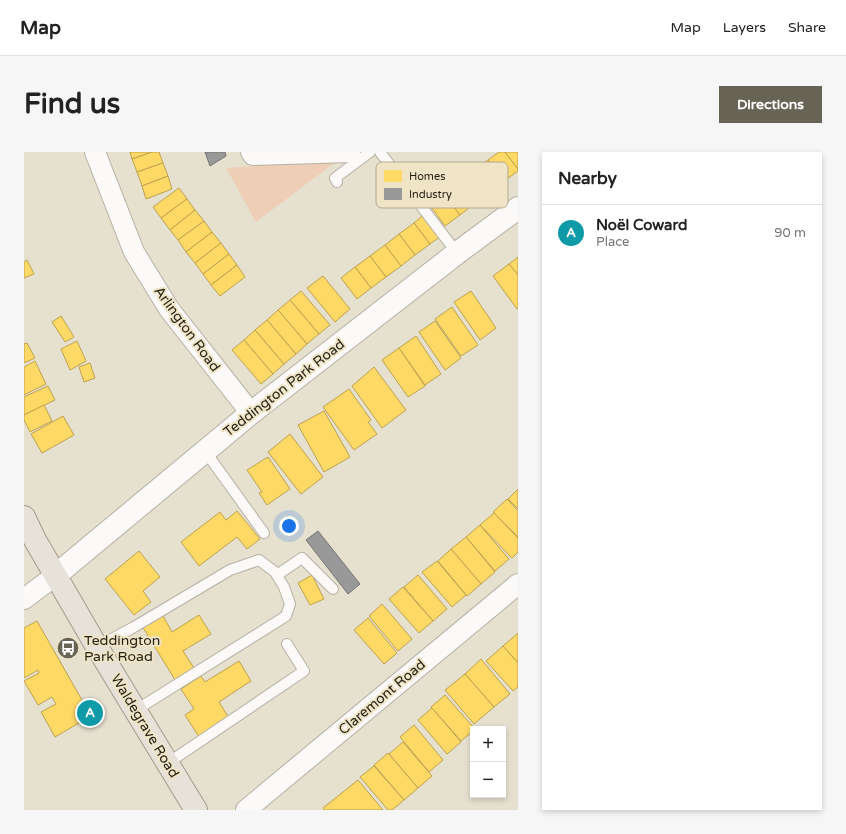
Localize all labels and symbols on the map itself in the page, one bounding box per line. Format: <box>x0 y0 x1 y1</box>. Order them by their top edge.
legend <box>376 162 508 208</box>
text: Homes <box>409 170 445 183</box>
text: Industry <box>409 188 452 201</box>
street label: Arlington Road <box>150 283 224 375</box>
street label: Teddington Park Road <box>220 336 348 440</box>
your location <box>279 516 299 536</box>
place label: Teddington Park Road <box>84 632 160 665</box>
bus stop icon: Teddington Park Road <box>55 635 81 661</box>
street label: Claremont Road <box>335 656 429 738</box>
street label: Waldegrave Road <box>107 671 183 781</box>
pin: A <box>77 698 103 728</box>

